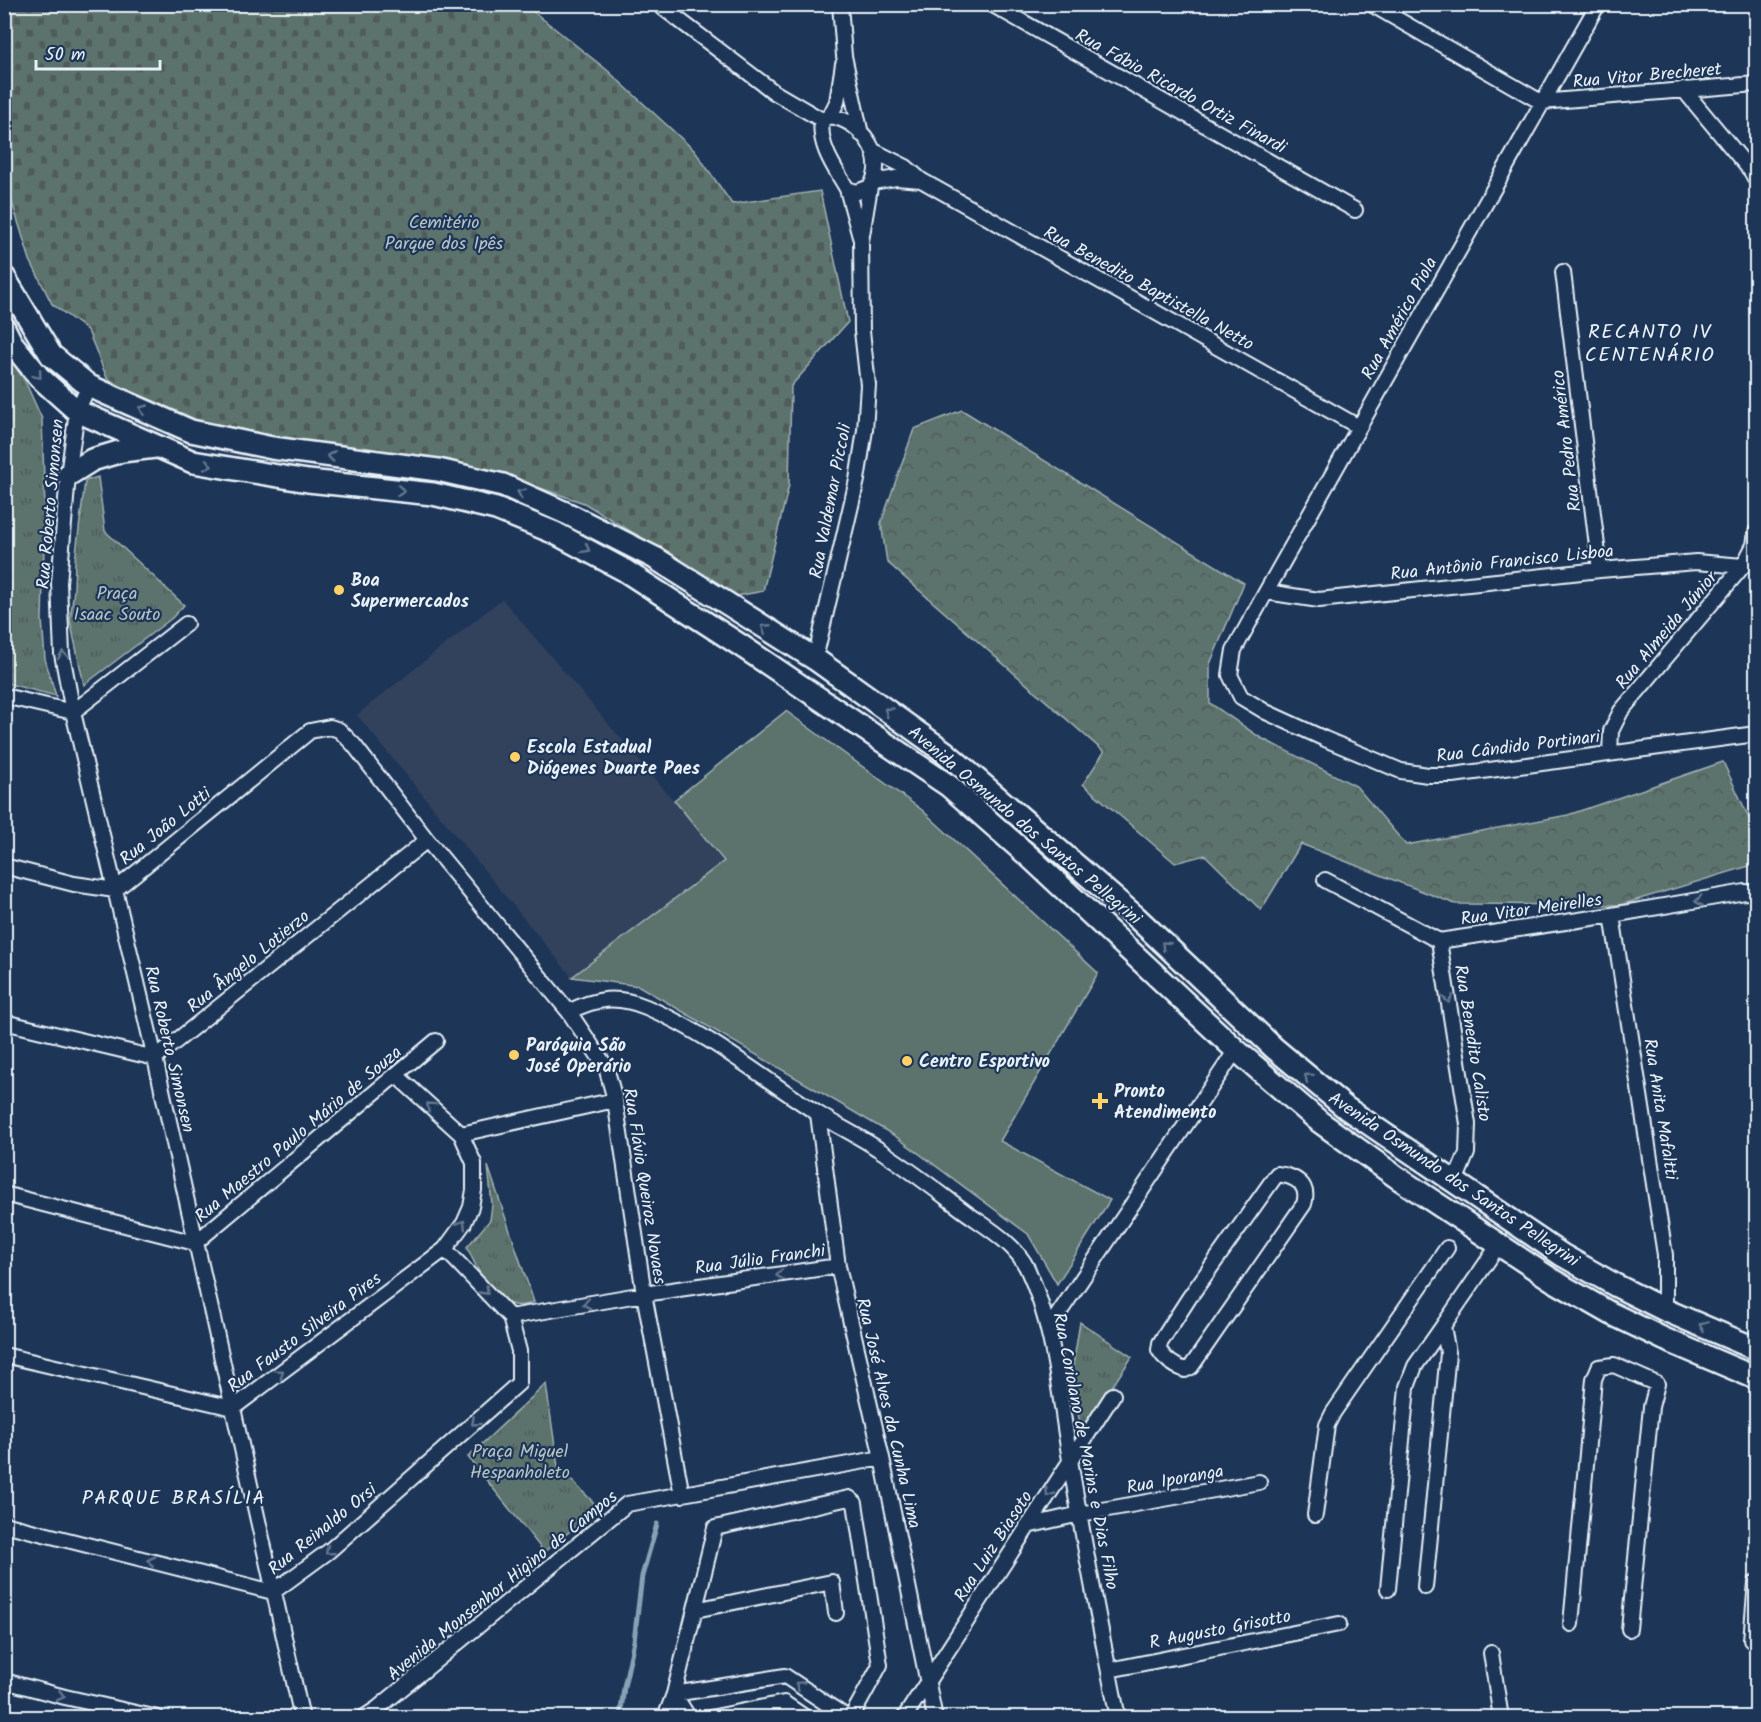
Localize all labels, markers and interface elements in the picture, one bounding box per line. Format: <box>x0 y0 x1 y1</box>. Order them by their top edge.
street label: Rua Fábio Ricardo Ortiz Finardi <box>1069 22 1292 163</box>
scale bar <box>36 33 160 71</box>
text: 50 m <box>45 41 85 70</box>
street label: Rua Vitor Brecheret <box>1572 55 1724 97</box>
park label: Cemitério Parque dos Ipês <box>385 209 504 259</box>
street label: Rua Benedito Baptistella Netto <box>1038 219 1259 359</box>
street label: Rua Américo Piola <box>1354 252 1446 386</box>
district label: RECANTO IV CENTENÁRIO <box>1585 317 1715 372</box>
one-way arrow <box>31 368 42 379</box>
street label: Rua Pedro Américo <box>1544 368 1591 513</box>
one-way arrow <box>138 404 149 416</box>
street label: Rua Roberto Simonsen <box>30 418 73 590</box>
street label: Rua Valdemar Piccoli <box>802 421 861 581</box>
one-way arrow <box>326 450 335 463</box>
one-way arrow <box>203 458 213 471</box>
one-way arrow <box>397 484 406 497</box>
one-way arrow <box>517 489 528 501</box>
street label: Rua Antônio Francisco Lisboa <box>1389 537 1615 590</box>
one-way arrow <box>580 542 590 553</box>
street label: Rua Almeida Júnior <box>1609 565 1726 696</box>
place label: Boa Supermercados <box>351 567 470 617</box>
park label: Praça Isaac Souto <box>74 580 160 630</box>
marker: Boa Supermercados <box>332 583 346 597</box>
one-way arrow <box>761 623 771 635</box>
one-way arrow <box>57 650 69 659</box>
one-way arrow <box>883 707 894 718</box>
street label: Avenida Osmundo dos Santos Pellegrini <box>901 719 1148 933</box>
street label: Rua Cândido Portinari <box>1435 723 1602 772</box>
place label: Escola Estadual Diógenes Duarte Paes <box>527 734 700 784</box>
marker: Escola Estadual Diógenes Duarte Paes <box>508 750 522 764</box>
street label: Rua João Lotti <box>113 780 219 874</box>
street label: Rua Vitor Meirelles <box>1459 886 1604 935</box>
one-way arrow <box>1694 894 1704 906</box>
street label: Rua Ângelo Lotierzo <box>181 903 317 1021</box>
one-way arrow <box>1161 941 1171 952</box>
street label: Rua Roberto Simonsen <box>135 963 202 1136</box>
street label: Rua Benedito Calisto <box>1445 963 1498 1124</box>
one-way arrow <box>1442 994 1454 1003</box>
place label: Paróquia São José Operário <box>526 1032 631 1082</box>
street label: Rua Anita Mafaltti <box>1634 1036 1685 1183</box>
street label: Rua Maestro Paulo Mário de Souza <box>189 1039 409 1231</box>
marker: Paróquia São José Operário <box>507 1048 521 1062</box>
place label: Centro Esportivo <box>919 1048 1050 1077</box>
marker: Centro Esportivo <box>900 1054 914 1068</box>
one-way arrow <box>1304 1073 1315 1084</box>
place label: Pronto Atendimento <box>1114 1078 1216 1128</box>
street label: Avenida Osmundo dos Santos Pellegrini <box>1322 1085 1585 1276</box>
street label: Rua Flávio Queiroz Novaes <box>614 1086 673 1287</box>
marker: Pronto Atendimento <box>1091 1092 1109 1110</box>
one-way arrow <box>427 1102 437 1113</box>
one-way arrow <box>455 1220 467 1230</box>
street label: Rua Júlio Franchi <box>693 1237 828 1284</box>
street label: Rua Fausto Silveira Pires <box>222 1265 389 1401</box>
one-way arrow <box>775 1268 784 1280</box>
one-way arrow <box>478 1285 489 1295</box>
street label: Rua José Alves da Cunha Lima <box>847 1295 928 1532</box>
one-way arrow <box>582 1297 592 1310</box>
street label: Rua Coriolano de Marins e Dias Filho <box>1043 1310 1126 1593</box>
one-way arrow <box>1698 1321 1709 1333</box>
one-way arrow <box>273 1369 284 1380</box>
one-way arrow <box>471 1415 482 1426</box>
park label: Praça Miguel Hespanholeto <box>470 1438 570 1488</box>
street label: Rua Iporanga <box>1124 1458 1226 1503</box>
street label: Rua Reinaldo Orsi <box>262 1476 384 1583</box>
district label: PARQUE BRASÍLIA <box>82 1483 266 1515</box>
street label: Avenida Monsenhor Higino de Campos <box>381 1483 625 1689</box>
street label: Rua Luiz Biasoto <box>947 1485 1041 1608</box>
one-way arrow <box>1045 1487 1056 1498</box>
one-way arrow <box>325 1543 336 1554</box>
one-way arrow <box>146 1555 156 1568</box>
street label: R Augusto Grisotto <box>1147 1603 1294 1658</box>
one-way arrow <box>795 1681 806 1692</box>
one-way arrow <box>56 1688 66 1701</box>

